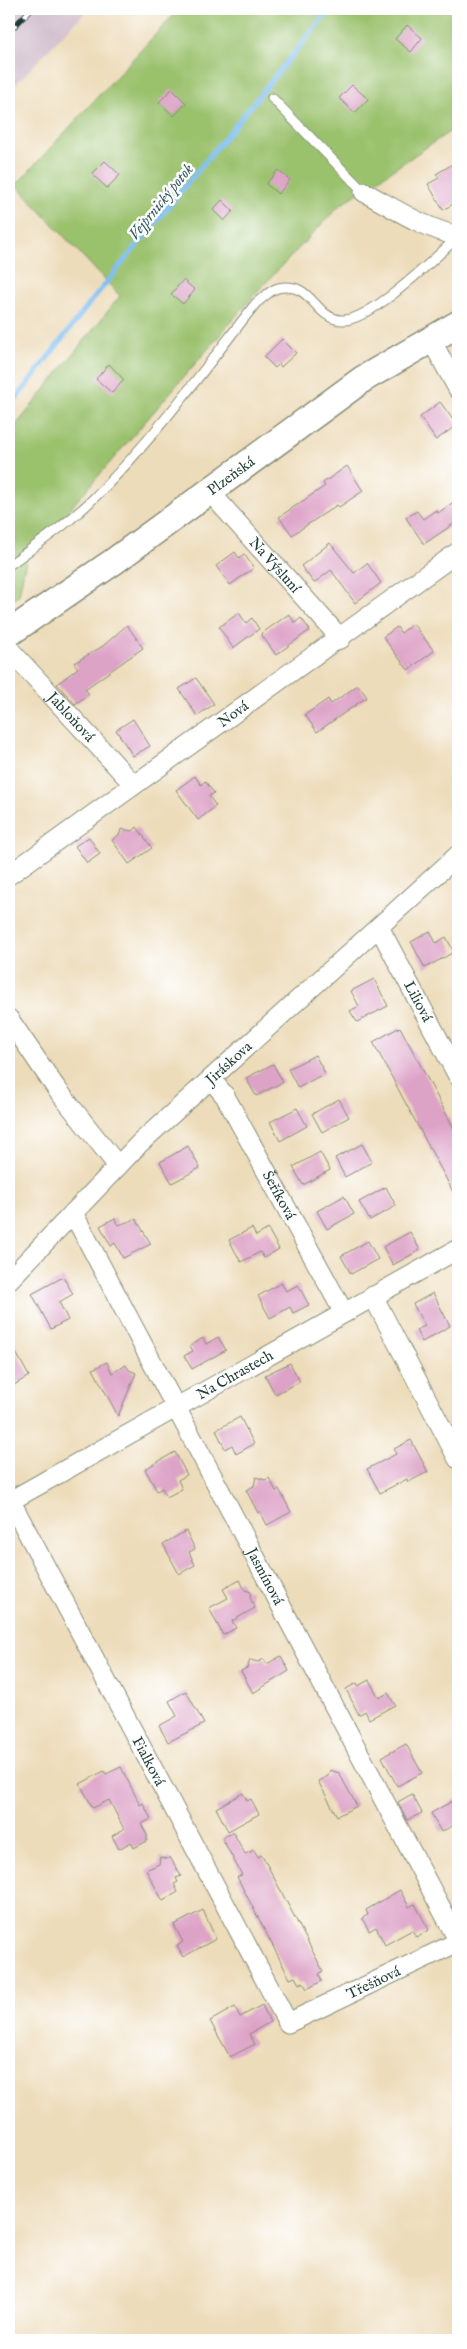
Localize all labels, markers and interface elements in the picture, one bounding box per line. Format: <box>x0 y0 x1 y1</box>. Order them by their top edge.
water label: Vejprnický potok <box>125 160 199 244</box>
street label: Plzeňská <box>204 452 259 500</box>
street label: Na Výsluní <box>245 533 305 598</box>
street label: Jabloňová <box>42 687 99 746</box>
street label: Nová <box>214 696 253 732</box>
street label: Liliová <box>399 978 437 1026</box>
street label: Jiráskova <box>200 1037 256 1090</box>
street label: Šeříková <box>258 1167 300 1224</box>
street label: Na Chrastech <box>193 1346 277 1404</box>
street label: Jasmínová <box>241 1543 288 1609</box>
street label: Fialková <box>128 1733 169 1790</box>
street label: Třešňová <box>343 1962 404 2004</box>

